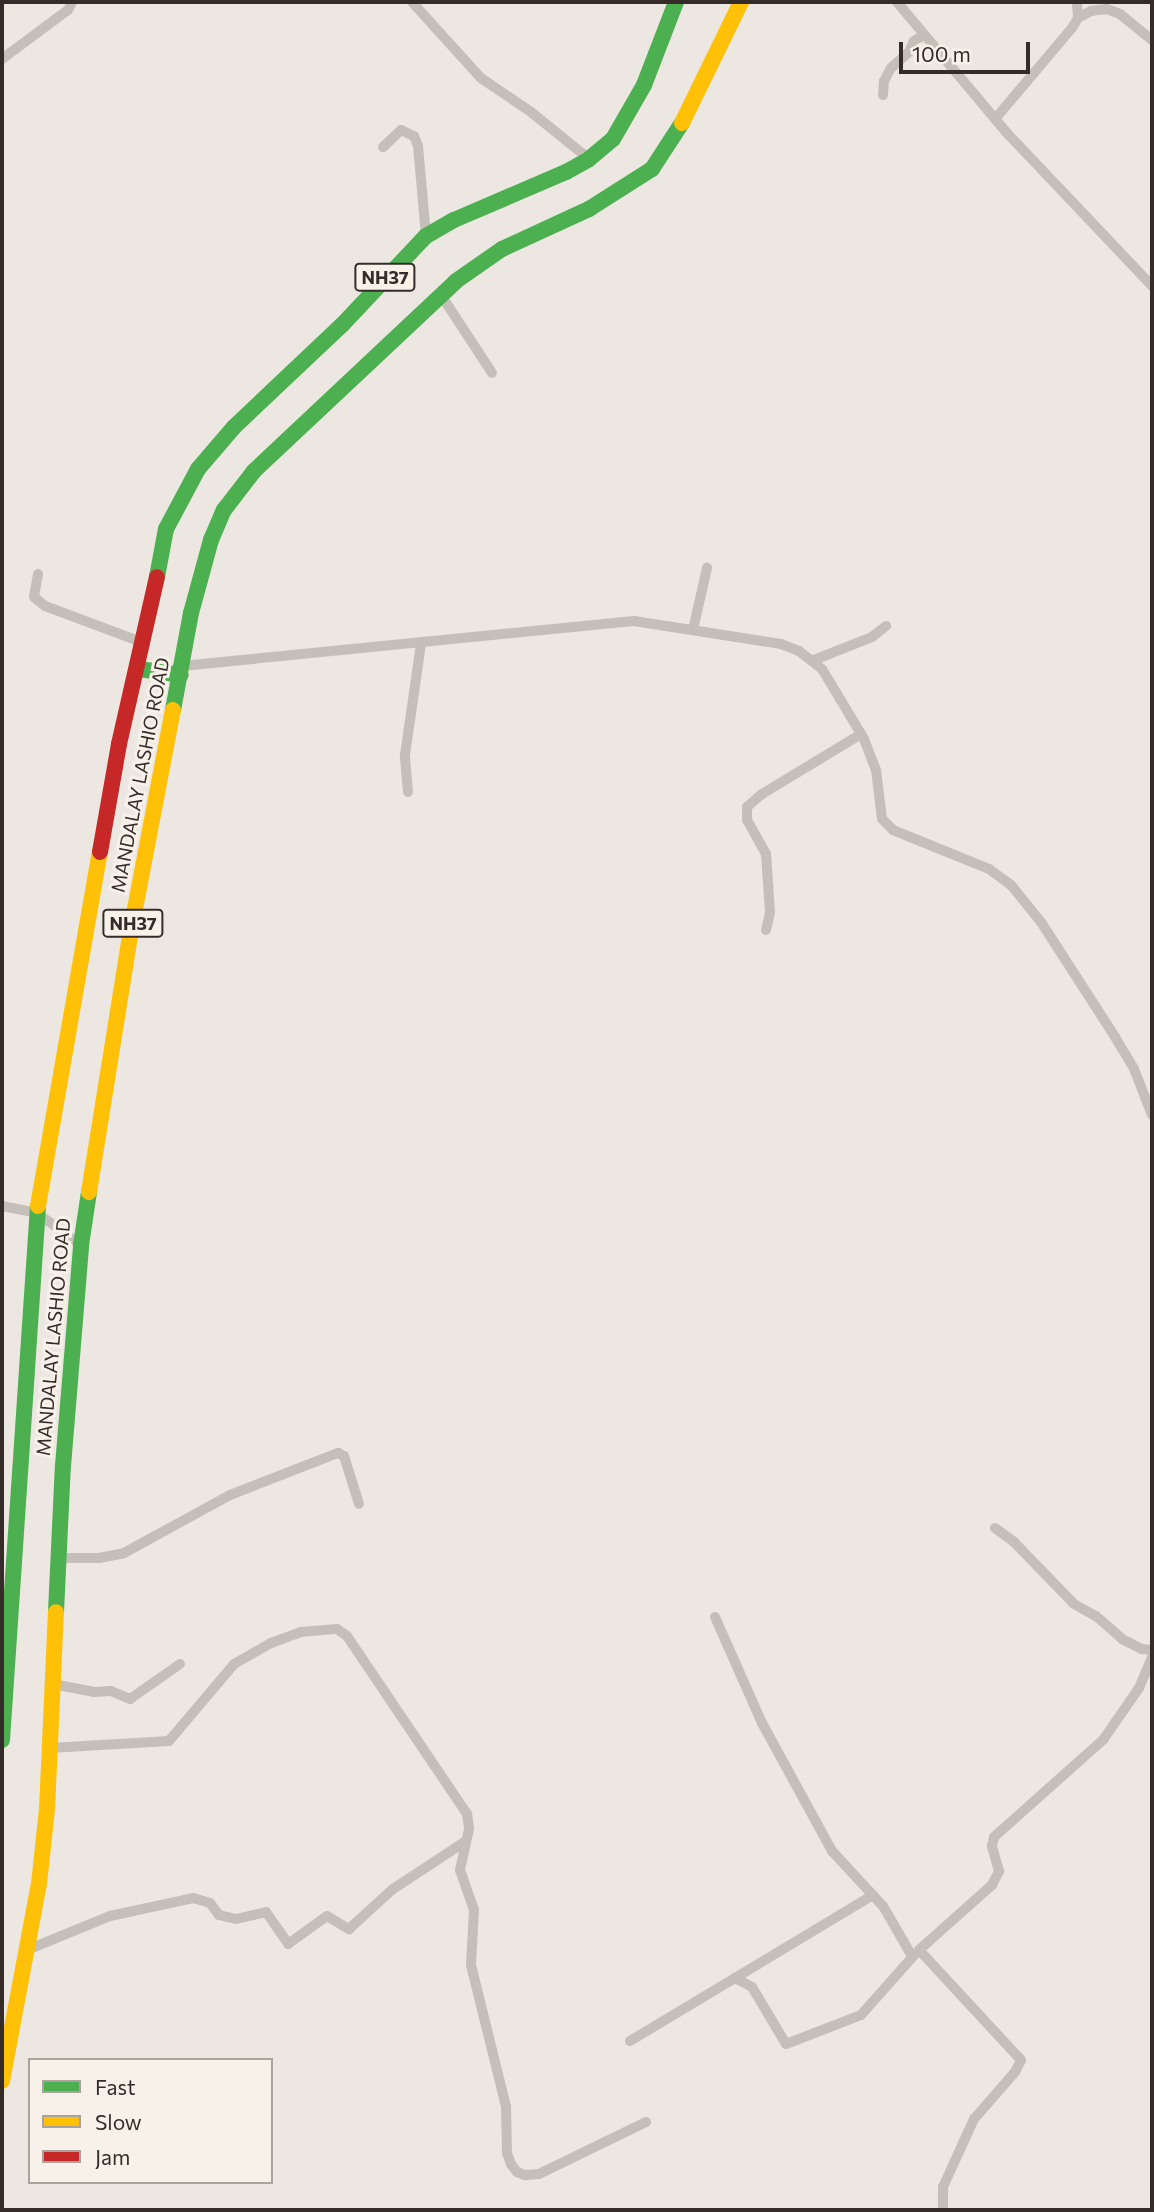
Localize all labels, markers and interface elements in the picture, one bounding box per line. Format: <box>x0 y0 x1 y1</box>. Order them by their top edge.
scale bar <box>902 28 1033 72</box>
text: 100 m <box>912 41 971 66</box>
road number: NH37 <box>354 262 416 292</box>
street label: MANDALAY LASHIO ROAD <box>106 656 174 894</box>
road number: NH37 <box>102 908 164 938</box>
street label: MANDALAY LASHIO ROAD <box>31 1217 75 1457</box>
legend <box>28 2058 273 2184</box>
text: Fast <box>95 2074 136 2099</box>
text: Slow <box>95 2109 142 2134</box>
text: Jam <box>95 2144 130 2169</box>

